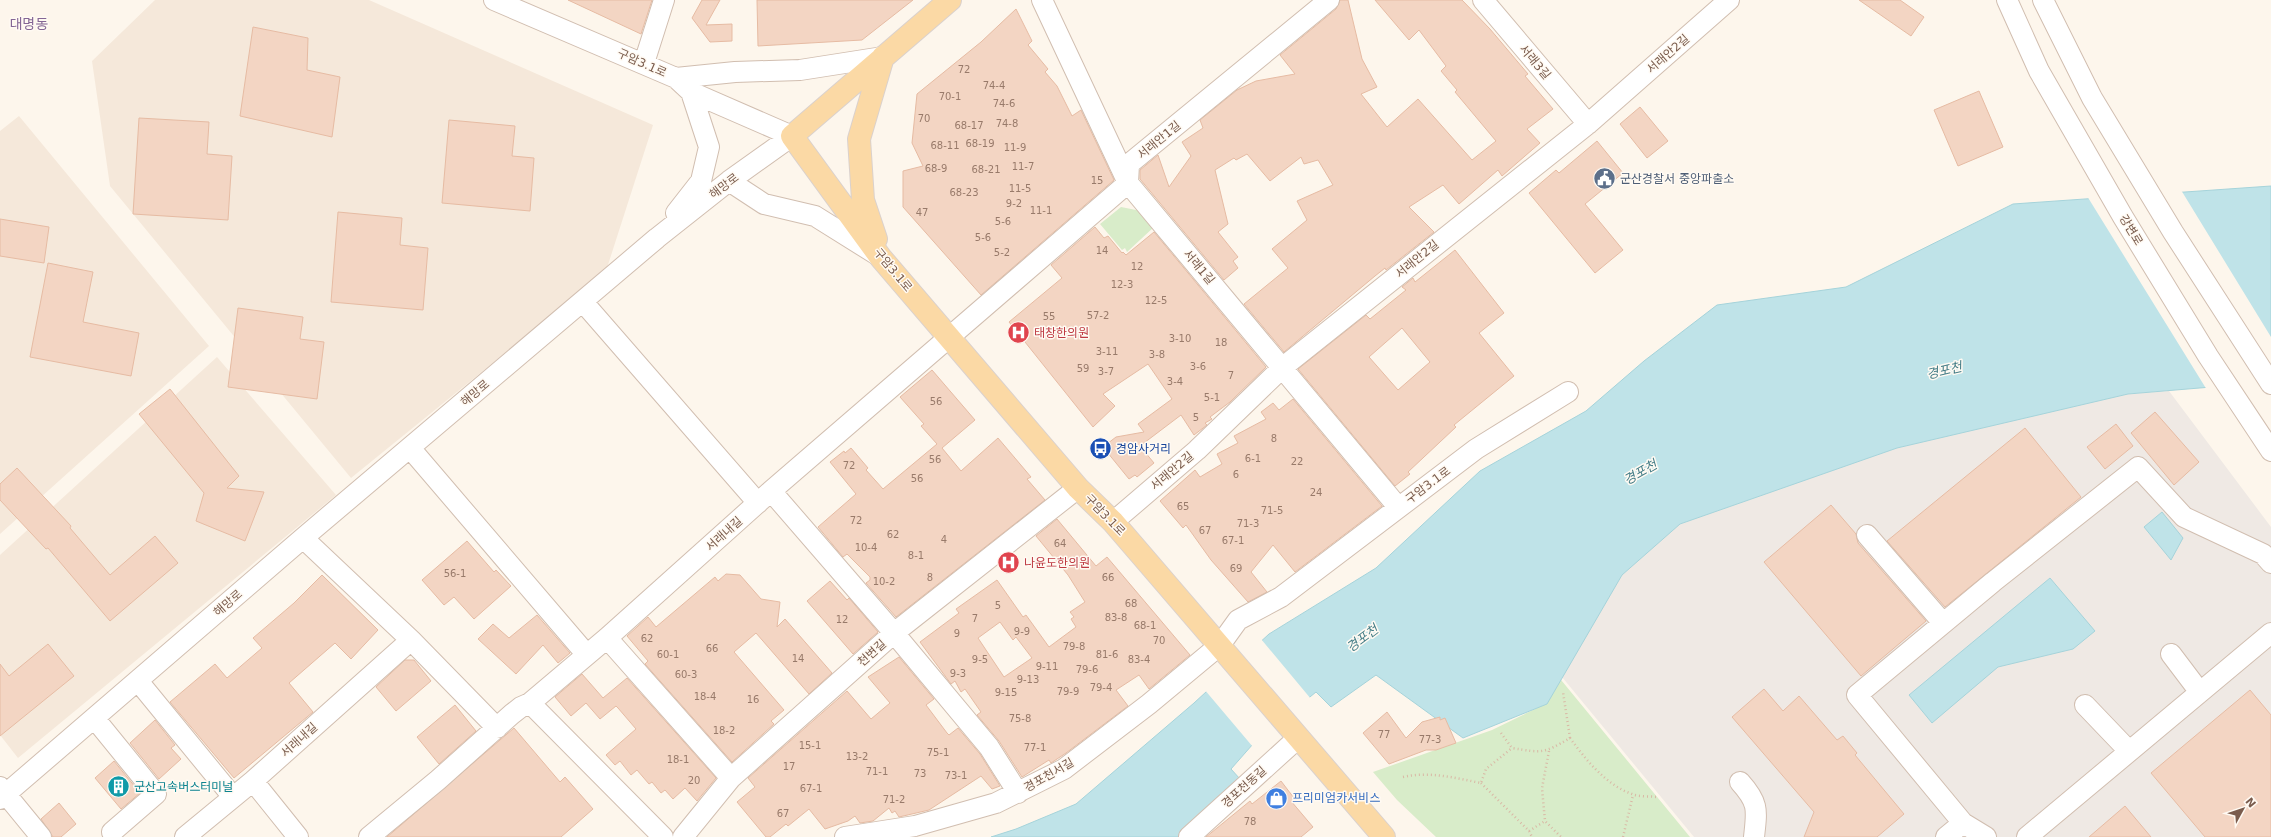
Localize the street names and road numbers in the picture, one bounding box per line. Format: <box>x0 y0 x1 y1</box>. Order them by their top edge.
street label: 서래안2길 <box>1644 32 1692 76</box>
street label: 서래3길 <box>1517 42 1553 82</box>
street label: 구암3.1로 <box>615 46 669 80</box>
street label: 서래안1길 <box>1134 118 1184 162</box>
street label: 해망로 <box>707 170 741 202</box>
street label: 강변로 <box>2116 212 2146 248</box>
street label: 서래안2길 <box>1392 237 1442 281</box>
street label: 구암3.1로 <box>871 245 915 295</box>
street label: 서래1길 <box>1181 247 1217 287</box>
street label: 해망로 <box>458 377 492 409</box>
street label: 서래안2길 <box>1148 449 1196 493</box>
street label: 구암3.1로 <box>1403 464 1453 506</box>
street label: 구암3.1로 <box>1082 491 1128 539</box>
street label: 서래내길 <box>703 514 745 554</box>
street label: 해망로 <box>211 587 245 619</box>
street label: 천변길 <box>855 637 889 669</box>
street label: 서래내길 <box>278 720 320 760</box>
street label: 경포천서길 <box>1022 755 1076 795</box>
street label: 경포천동길 <box>1219 763 1269 811</box>

